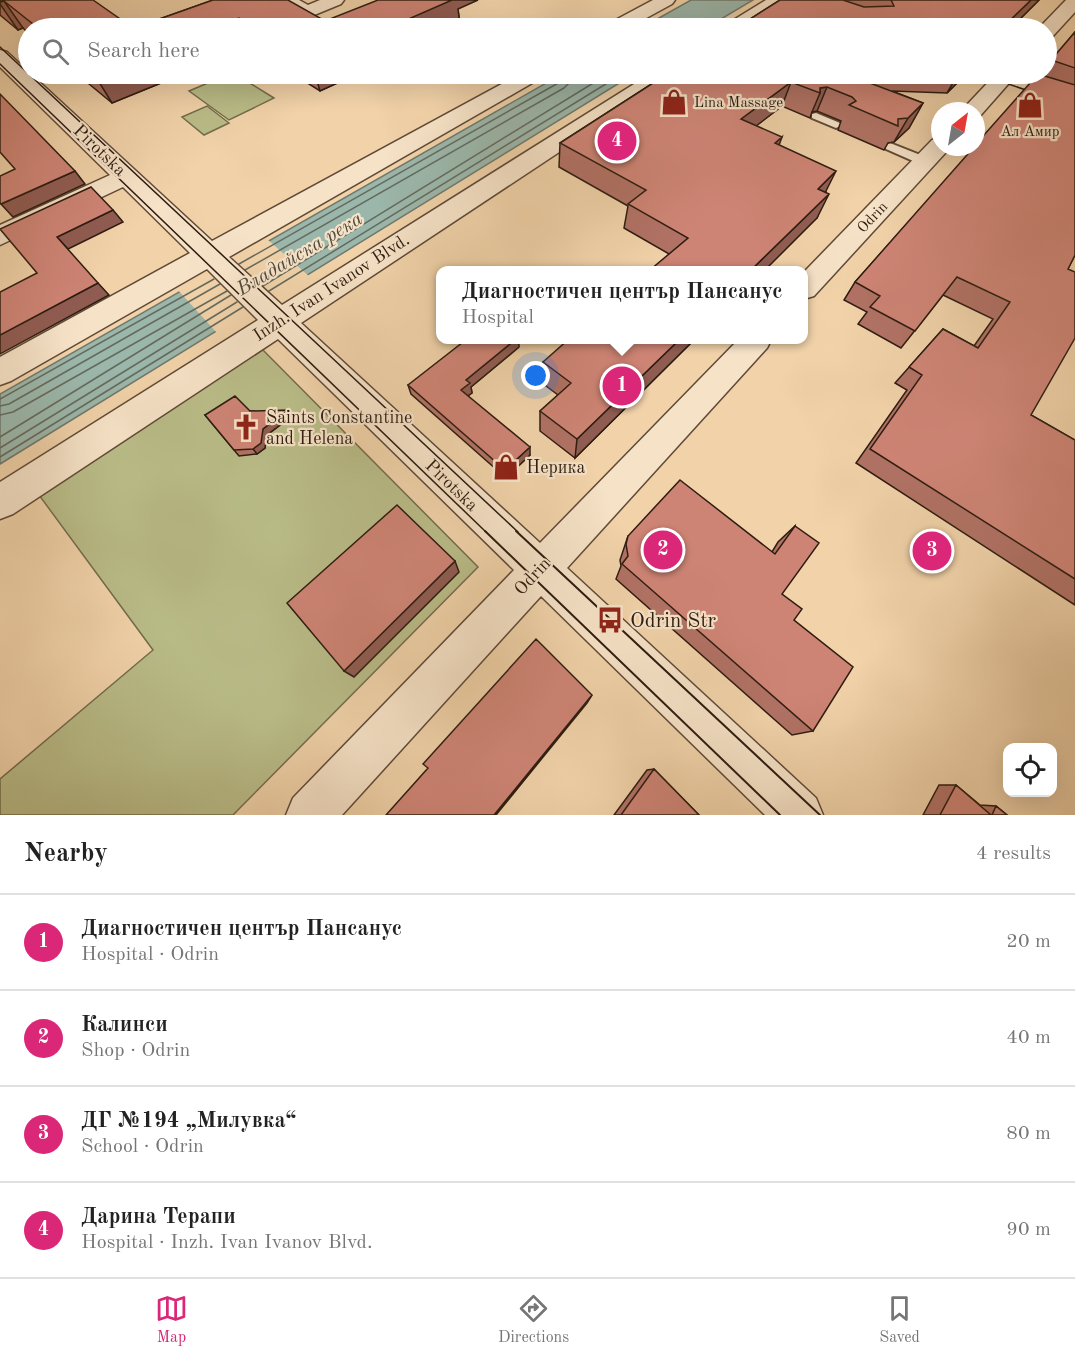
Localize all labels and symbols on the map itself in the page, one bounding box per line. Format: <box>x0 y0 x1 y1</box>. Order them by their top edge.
shop icon: Lina Massage <box>659 87 689 117</box>
shop icon: Ал Амир <box>1015 90 1045 120</box>
place label: Lina Massage <box>694 96 783 111</box>
north arrow <box>931 102 985 156</box>
pin: 4 <box>598 118 636 164</box>
street label: Pirotska <box>69 121 129 180</box>
place label: Ал Амир <box>1000 125 1060 140</box>
street label: Odrin <box>855 200 891 237</box>
water label: Владайска река <box>233 209 367 301</box>
street label: Inzh. Ivan Ivanov Blvd. <box>250 231 413 345</box>
your location <box>521 361 550 390</box>
pin: 1 <box>602 364 642 408</box>
place label: Saints Constantine and Helena <box>266 409 412 448</box>
church icon: Saints Constantine and Helena <box>231 412 261 442</box>
shop icon: Нерика <box>491 452 521 482</box>
street label: Pirotska <box>421 456 481 515</box>
place label: Нерика <box>526 459 586 477</box>
pin: 2 <box>644 528 682 572</box>
pin: 3 <box>912 528 952 574</box>
street label: Odrin <box>511 554 554 599</box>
bus stop icon: Odrin Str <box>595 605 625 635</box>
place label: Odrin Str <box>630 611 717 632</box>

